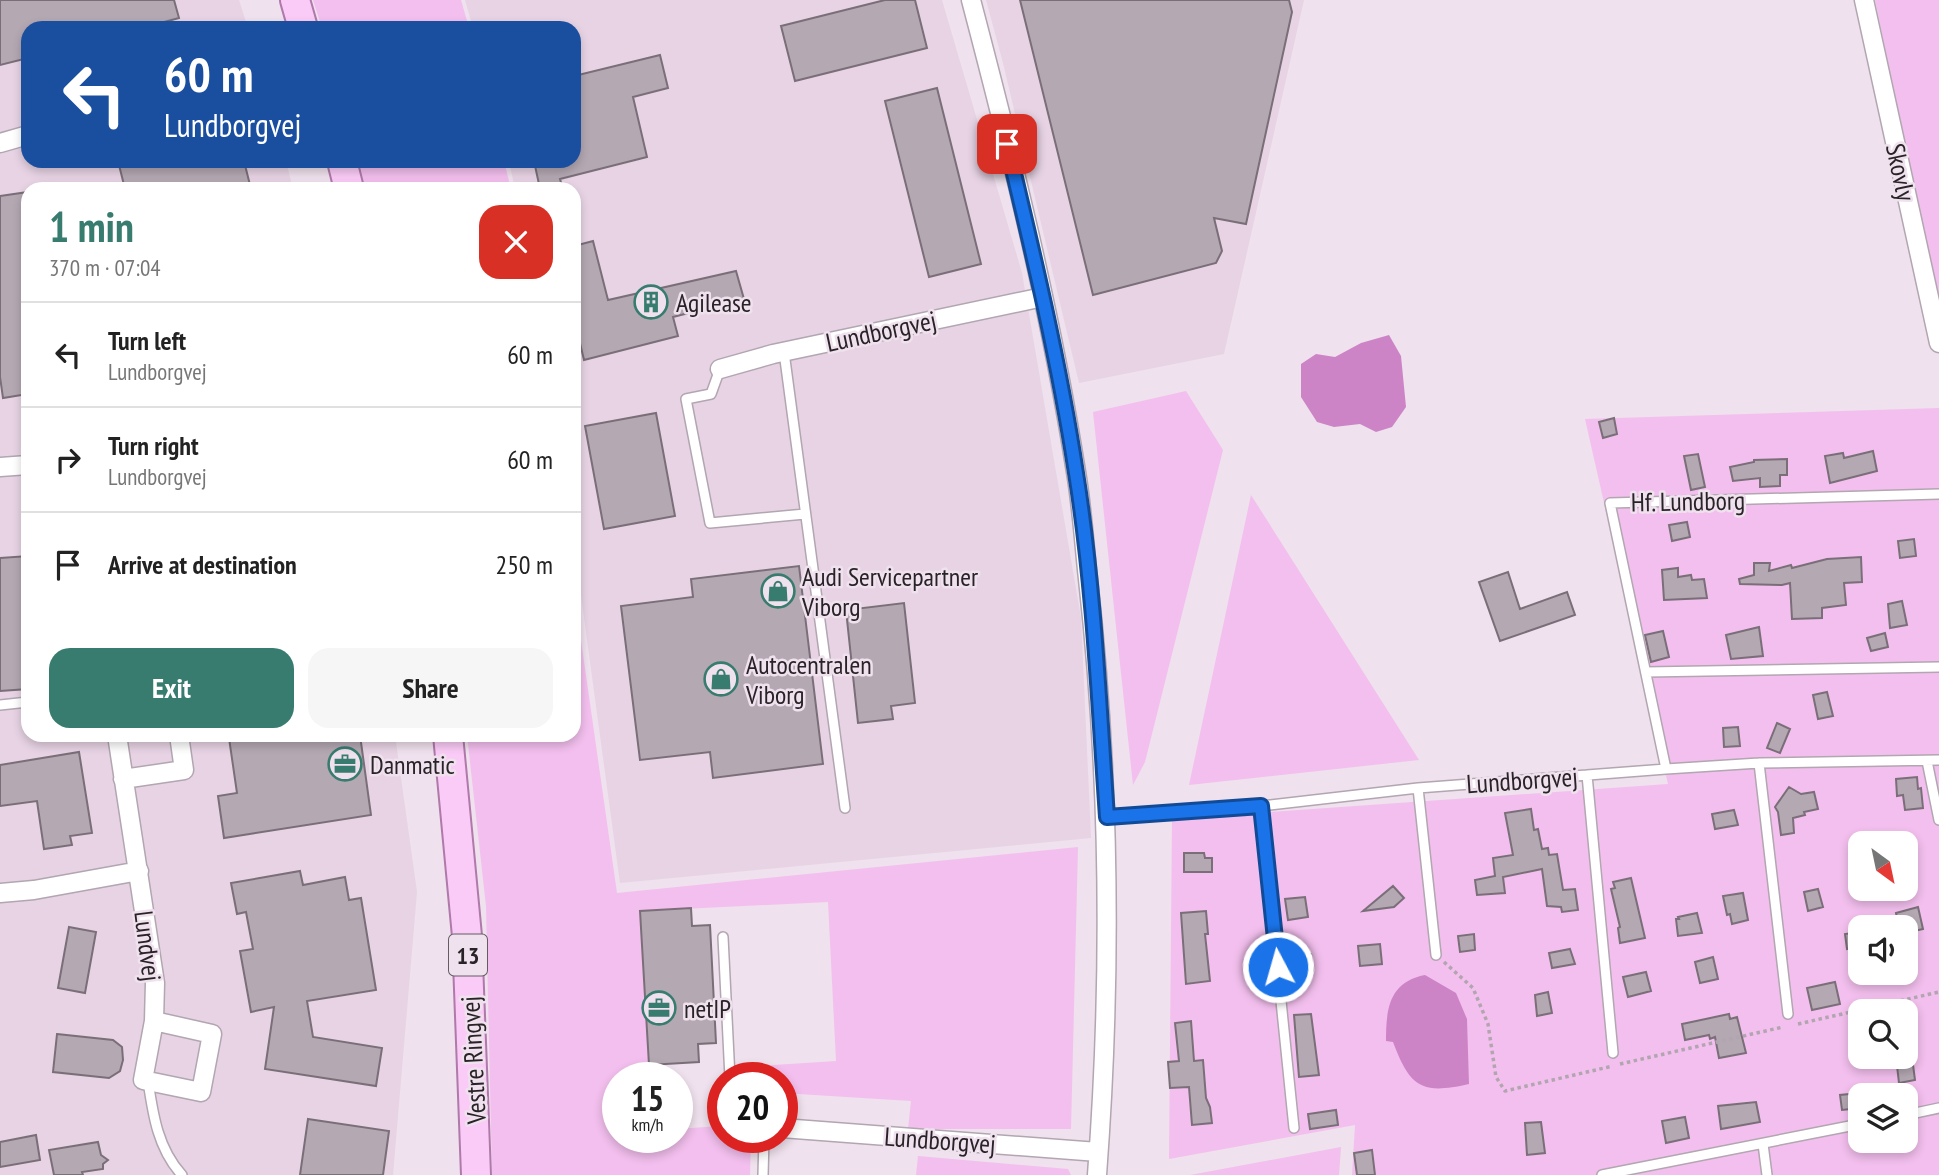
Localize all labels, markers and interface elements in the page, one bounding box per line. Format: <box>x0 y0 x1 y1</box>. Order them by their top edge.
text: 60 m <box>164 42 253 106</box>
icon: left <box>49 49 140 140</box>
text: Lundborgvej <box>164 104 301 146</box>
pin <box>977 114 1037 174</box>
icon: arrive <box>988 125 1026 163</box>
street label: Skovly <box>1879 140 1923 204</box>
text: 1 min <box>49 199 134 254</box>
button: close <box>479 205 553 279</box>
text: 370 m · 07:04 <box>49 253 161 282</box>
building icon: Agilease <box>632 283 670 321</box>
place label: Agilease <box>676 286 752 319</box>
street label: Lundborgvej <box>823 303 939 359</box>
text: Turn left <box>108 324 186 357</box>
icon: left <box>49 336 87 374</box>
text: 60 m <box>507 338 553 371</box>
text: Lundborgvej <box>108 357 207 386</box>
text: Turn right <box>108 429 199 462</box>
icon: right <box>49 441 87 479</box>
text: 60 m <box>507 443 553 476</box>
text: Lundborgvej <box>108 462 207 491</box>
street label: Hf. Lundborg <box>1631 484 1745 518</box>
icon: arrive <box>49 546 87 584</box>
text: Arrive at destination <box>108 548 297 581</box>
text: 250 m <box>495 548 553 581</box>
place label: Audi Servicepartner Viborg <box>801 560 978 623</box>
shop icon: Audi Servicepartner Viborg <box>759 572 797 610</box>
button: Exit <box>49 648 294 728</box>
button: Share <box>308 648 553 728</box>
place label: Autocentralen Viborg <box>745 648 872 711</box>
shop icon: Autocentralen Viborg <box>702 660 740 698</box>
office icon: Danmatic <box>326 745 364 783</box>
place label: Danmatic <box>370 748 455 781</box>
street label: Lundborgvej <box>1465 760 1579 800</box>
north arrow <box>1848 831 1918 901</box>
map controls <box>1848 831 1918 1153</box>
street label: Lundvej <box>127 909 169 983</box>
button: sound <box>1848 915 1918 985</box>
position arrow <box>1241 930 1315 1004</box>
road number: 13 <box>449 934 487 975</box>
office icon: netIP <box>640 989 678 1027</box>
place label: netIP <box>684 992 731 1025</box>
street label: Vestre Ringvej <box>453 995 493 1126</box>
button: search <box>1848 999 1918 1069</box>
speed limit sign: 20 <box>707 1062 798 1153</box>
text: 15 <box>631 1075 664 1121</box>
button: layers <box>1848 1083 1918 1153</box>
text: km/h <box>632 1113 663 1136</box>
street label: Lundborgvej <box>883 1120 997 1160</box>

